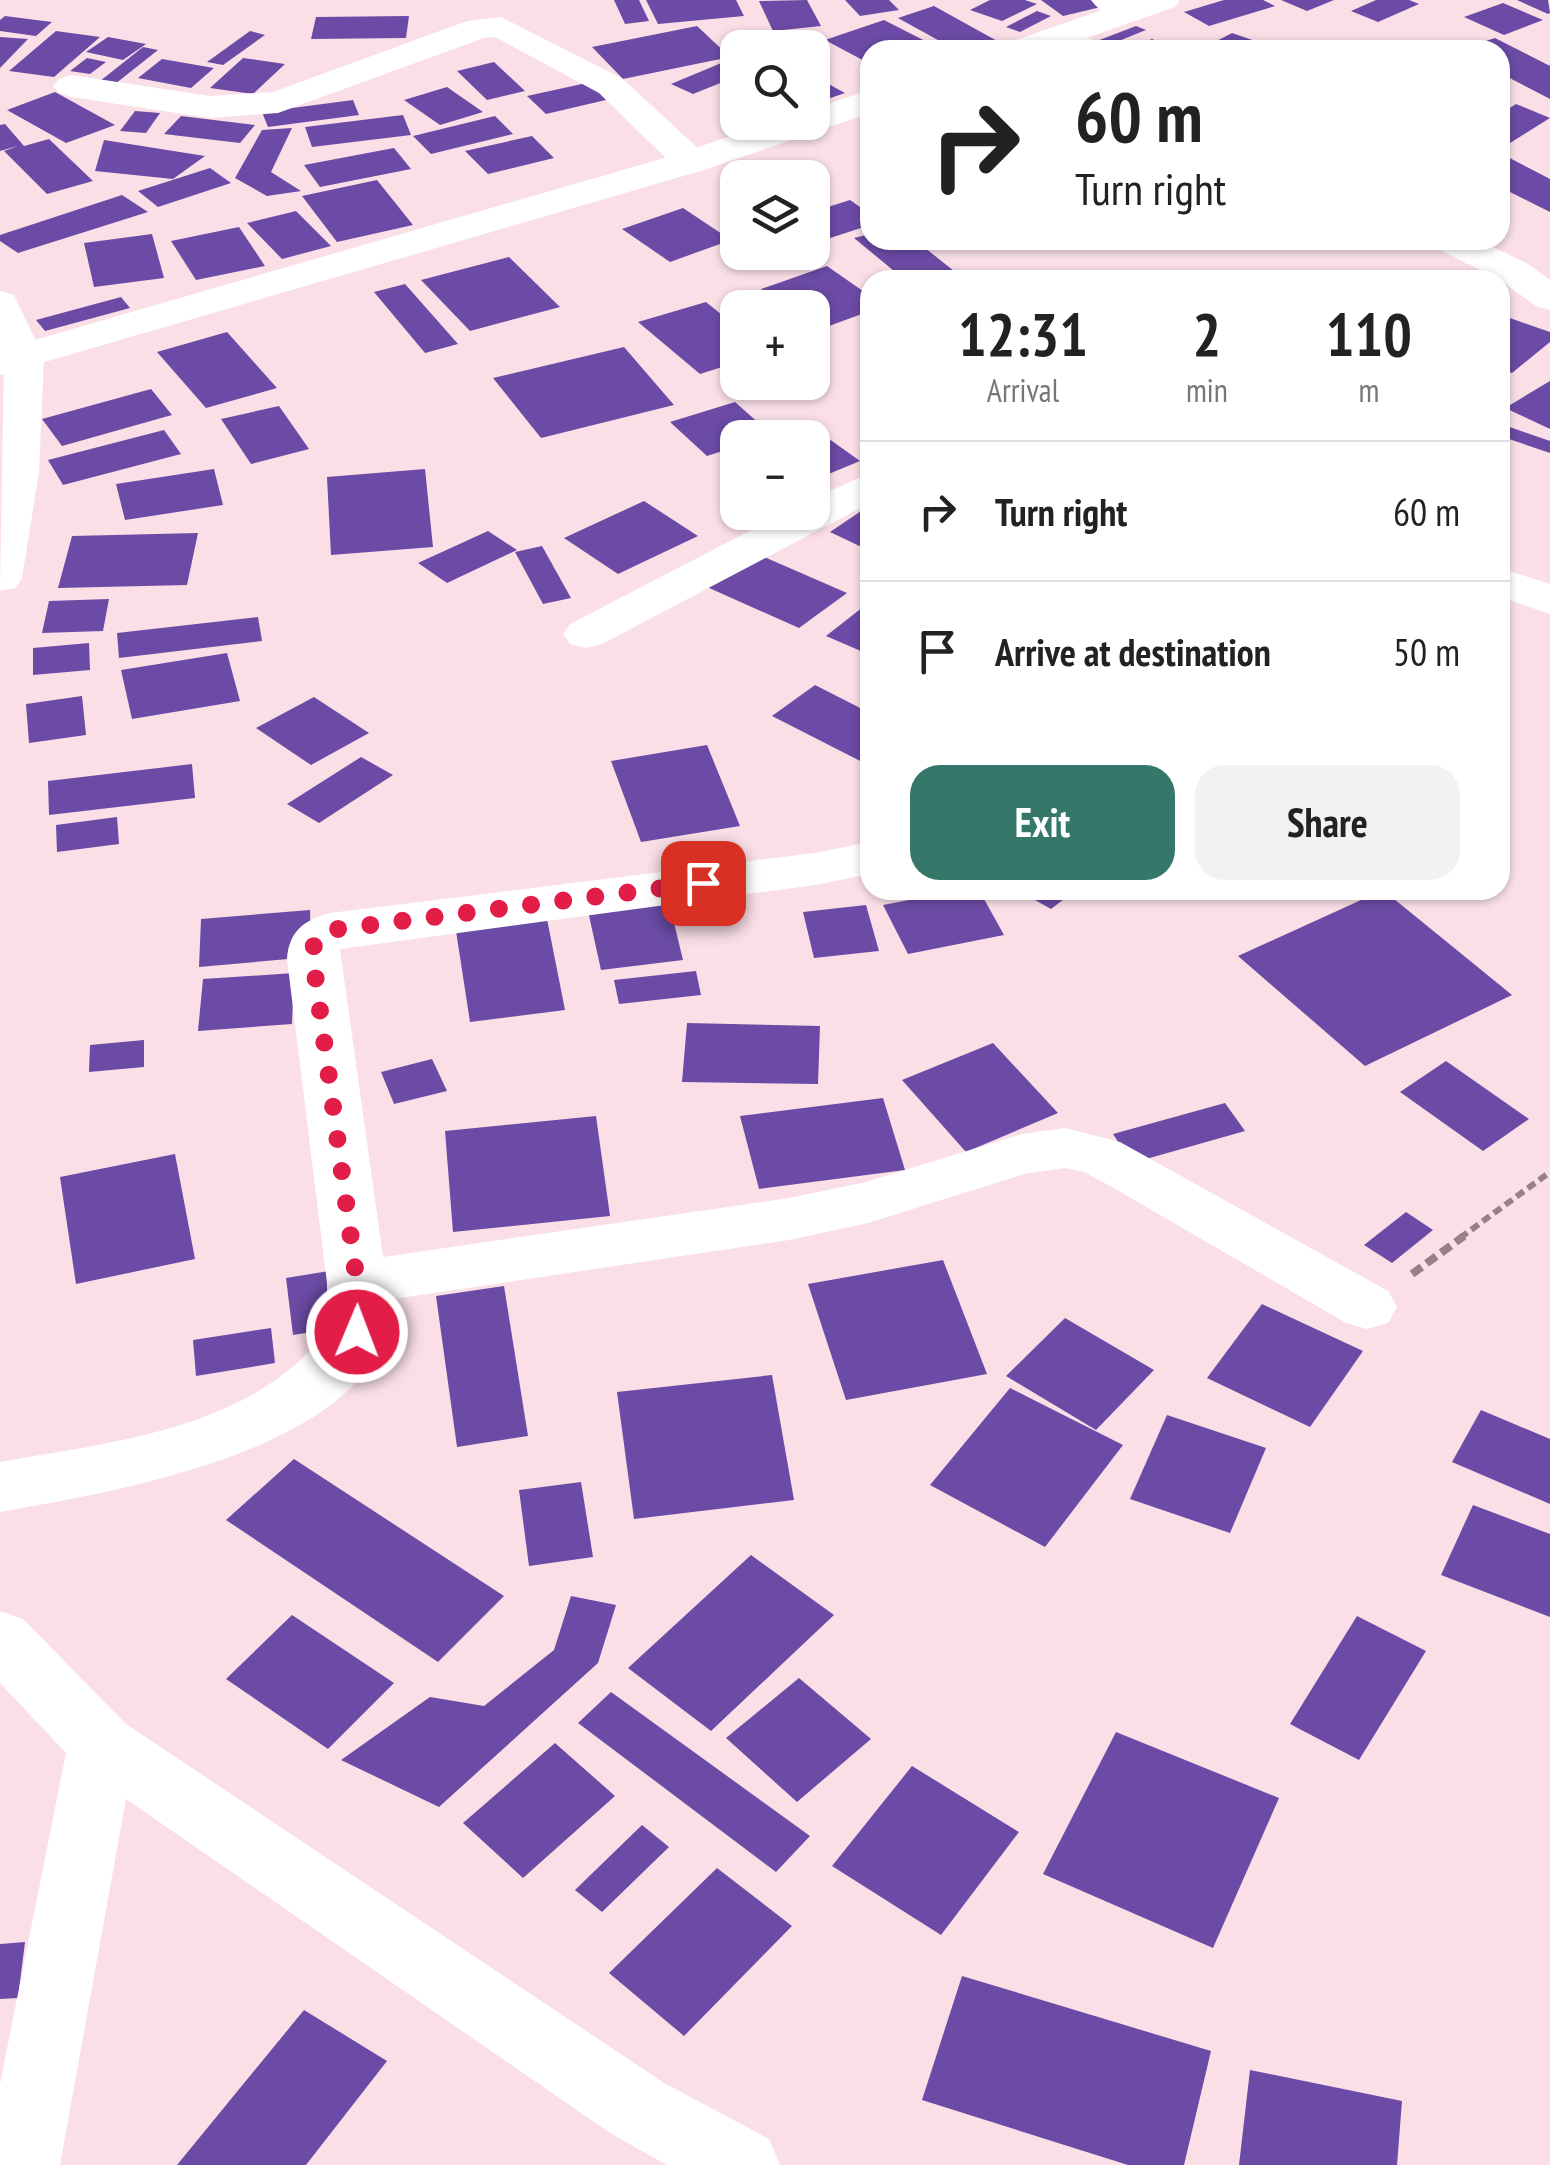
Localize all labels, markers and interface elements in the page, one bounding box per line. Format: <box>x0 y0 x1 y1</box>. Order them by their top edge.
map controls <box>720 30 830 530</box>
button: search <box>720 30 830 140</box>
text: 60 m <box>1075 71 1203 161</box>
icon: right <box>910 80 1040 210</box>
text: Turn right <box>1075 159 1226 217</box>
button: layers <box>720 160 830 270</box>
button: + <box>720 290 830 400</box>
text: 12:31 <box>958 295 1088 373</box>
text: 2 <box>1193 295 1221 373</box>
text: 110 <box>1326 295 1412 373</box>
text: Arrival <box>987 369 1059 411</box>
text: min <box>1186 369 1228 411</box>
text: m <box>1358 369 1379 411</box>
button: − <box>720 420 830 530</box>
icon: right <box>910 484 965 539</box>
text: Turn right <box>995 487 1127 536</box>
text: 60 m <box>1393 487 1460 536</box>
icon: arrive <box>910 624 965 679</box>
text: Arrive at destination <box>995 627 1271 676</box>
text: 50 m <box>1393 627 1460 676</box>
button: Exit <box>910 765 1175 880</box>
button: Share <box>1195 765 1460 880</box>
pin <box>661 841 746 926</box>
icon: arrive <box>676 856 731 911</box>
position arrow <box>305 1280 409 1384</box>

